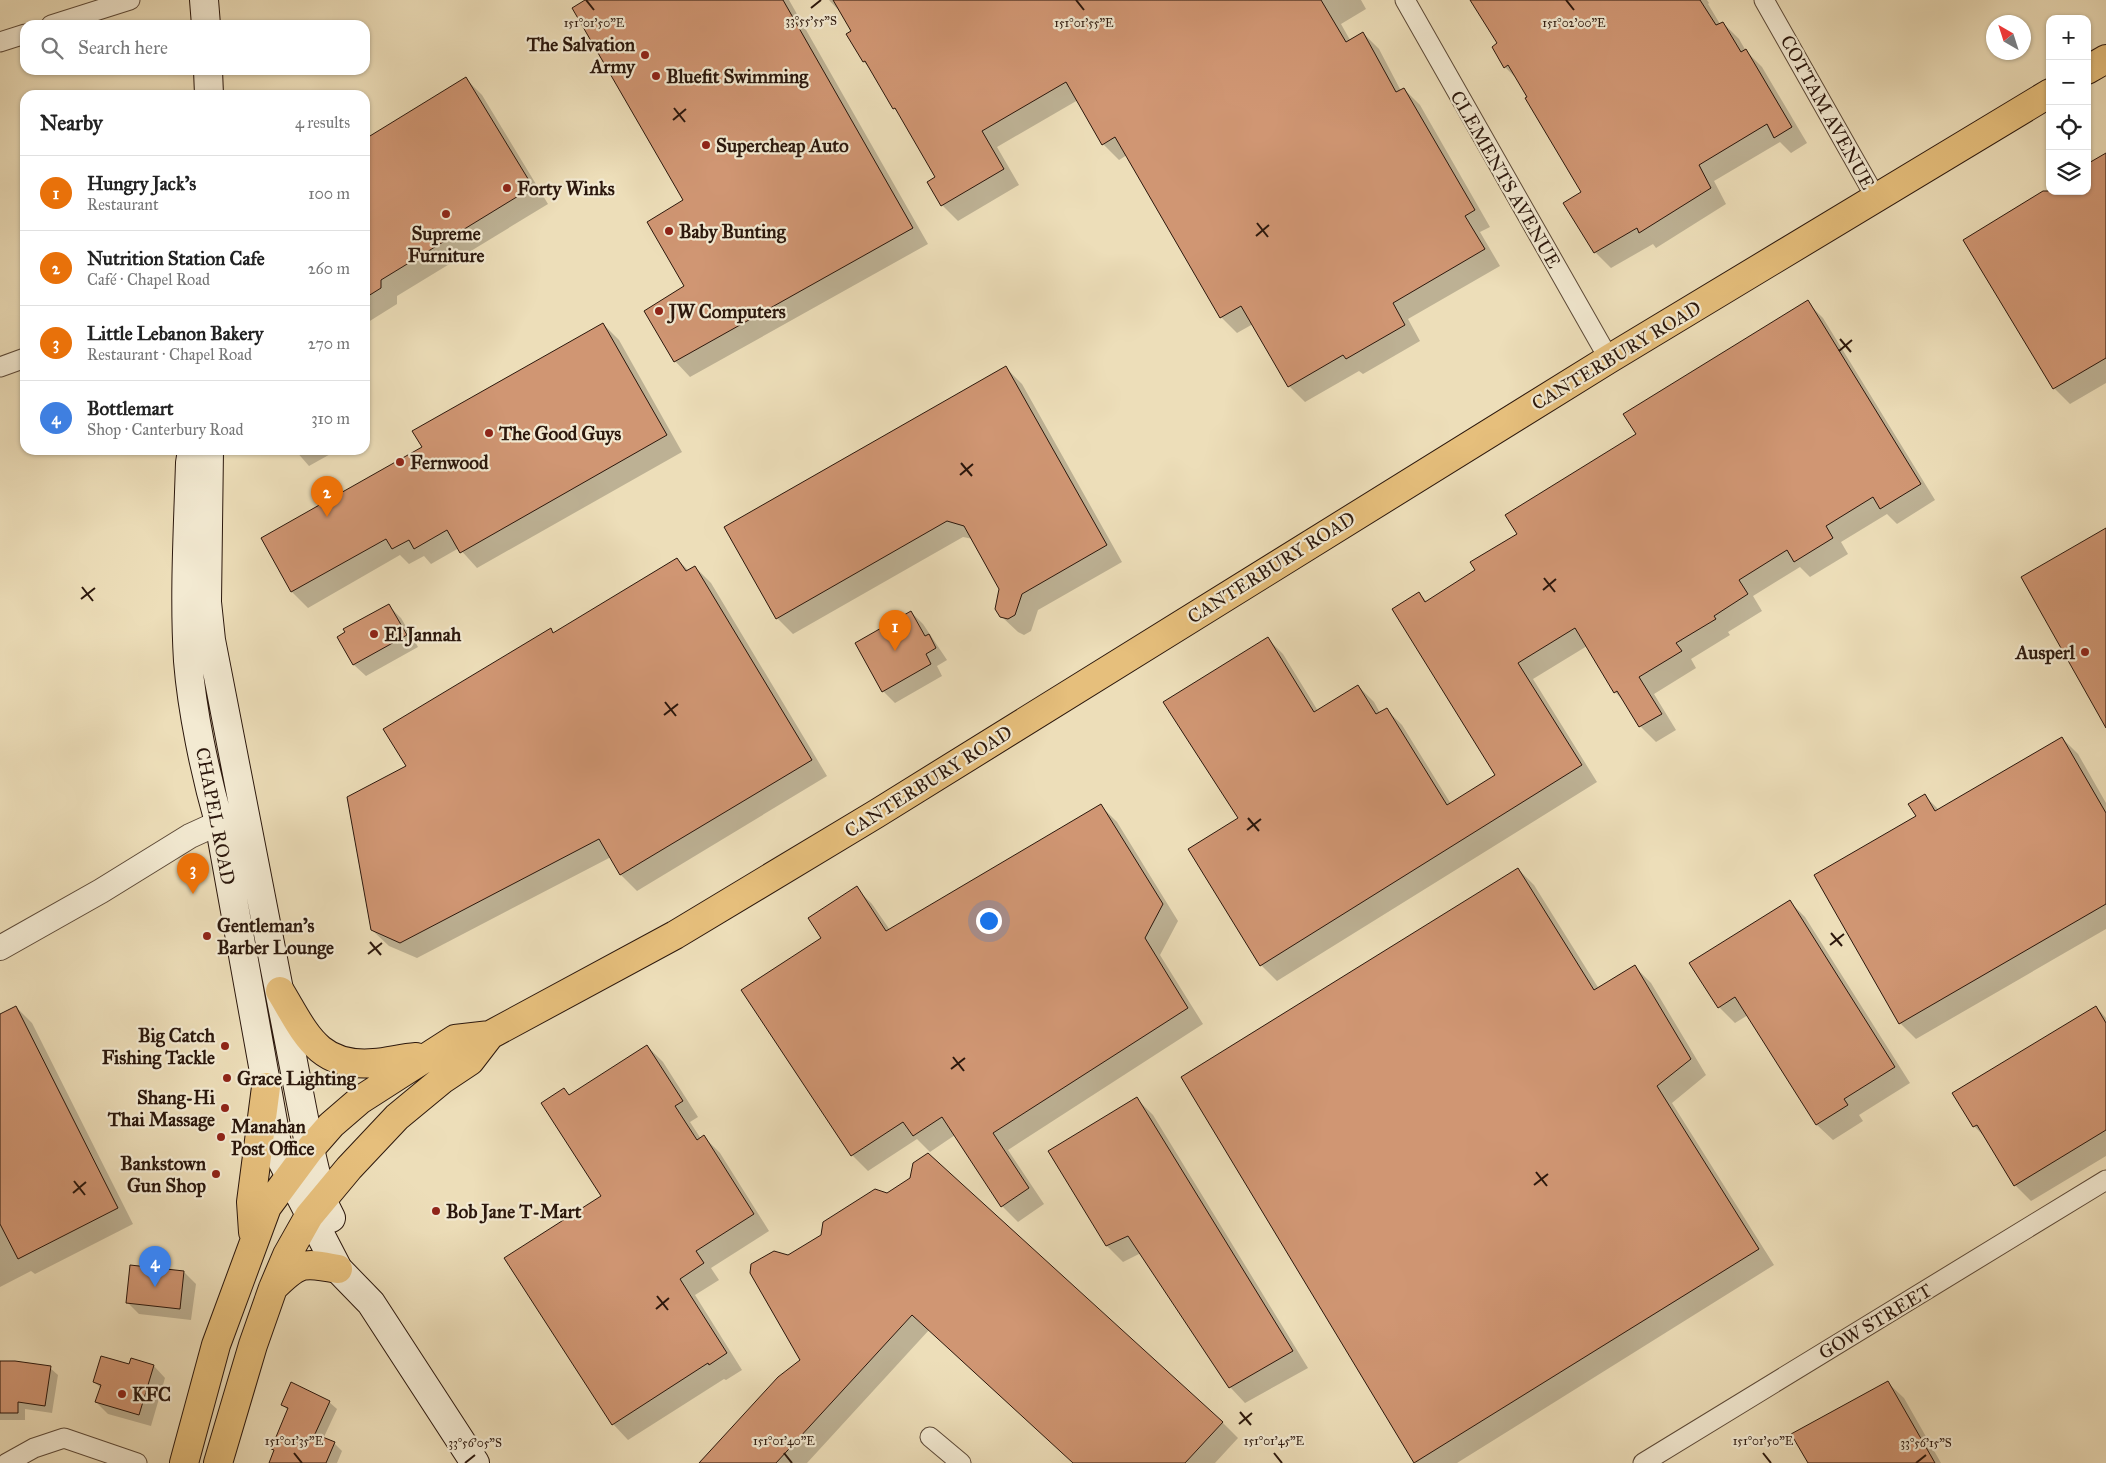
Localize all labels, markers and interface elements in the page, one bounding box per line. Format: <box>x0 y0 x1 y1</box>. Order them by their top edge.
text: 33°55'55"S <box>785 14 837 28</box>
north arrow <box>1986 15 2031 60</box>
map controls <box>2046 15 2091 195</box>
button: + <box>2046 15 2091 60</box>
text: 151°01'50"E <box>564 16 625 30</box>
text: 151°01'55"E <box>1054 16 1114 30</box>
text: 151°02'00"E <box>1542 16 1606 30</box>
search box <box>20 20 370 75</box>
street label: COTTAM AVENUE <box>1776 31 1880 194</box>
place label: The Salvation Army <box>526 33 636 79</box>
icon: search <box>38 34 66 62</box>
text: Search here <box>78 36 168 59</box>
marker: The Salvation Army <box>639 49 651 61</box>
button: − <box>2046 60 2091 105</box>
place label: Bluefit Swimming <box>666 65 809 89</box>
marker: Bluefit Swimming <box>650 70 662 82</box>
street label: CLEMENTS AVENUE <box>1445 87 1566 272</box>
button: locate <box>2046 105 2091 150</box>
text: Nearby <box>40 110 103 136</box>
text: 4 results <box>295 113 350 132</box>
place label: Supercheap Auto <box>716 134 849 158</box>
marker: Supercheap Auto <box>700 139 712 151</box>
button: layers <box>2046 150 2091 195</box>
text: Hungry Jack's <box>87 172 196 195</box>
place label: Forty Winks <box>517 177 615 201</box>
marker: Forty Winks <box>501 182 513 194</box>
text: 1 <box>53 184 59 203</box>
text: 100 m <box>308 184 350 203</box>
text: Restaurant <box>87 195 159 214</box>
marker: Supreme Furniture <box>440 208 452 220</box>
place label: Baby Bunting <box>679 220 787 244</box>
place label: Supreme Furniture <box>408 222 484 267</box>
marker: Baby Bunting <box>663 225 675 237</box>
text: Nutrition Station Cafe <box>87 247 265 270</box>
text: 2 <box>52 259 60 278</box>
text: 260 m <box>308 259 350 278</box>
text: Café · Chapel Road <box>87 270 210 289</box>
street label: CANTERBURY ROAD <box>1527 296 1705 415</box>
place label: JW Computers <box>666 300 786 324</box>
marker: JW Computers <box>653 305 665 317</box>
text: Little Lebanon Bakery <box>87 322 263 345</box>
text: 3 <box>53 334 59 353</box>
text: 270 m <box>308 334 350 353</box>
text: Restaurant · Chapel Road <box>87 345 252 364</box>
text: Bottlemart <box>87 397 174 420</box>
text: 4 <box>52 409 60 428</box>
text: 310 m <box>311 409 350 428</box>
text: Shop · Canterbury Road <box>87 420 243 439</box>
place label: The Good Guys <box>498 422 621 446</box>
marker: The Good Guys <box>483 427 495 439</box>
place label: Fernwood <box>410 451 489 474</box>
marker: Fernwood <box>394 456 406 468</box>
pin: 2 <box>311 476 343 517</box>
street label: CANTERBURY ROAD <box>1183 506 1359 628</box>
pin: 1 <box>879 610 911 651</box>
place label: El Jannah <box>384 623 462 647</box>
marker: El Jannah <box>368 628 380 640</box>
place label: Ausperl <box>2014 641 2076 665</box>
marker: Ausperl <box>2079 646 2091 658</box>
street label: CANTERBURY ROAD <box>840 720 1016 842</box>
street label: CHAPEL ROAD <box>191 745 240 887</box>
pin: 3 <box>177 853 209 894</box>
your location <box>976 908 1002 934</box>
place label: Gentleman's Barber Lounge <box>217 914 334 960</box>
marker: Gentleman's Barber Lounge <box>201 930 213 942</box>
place label: Big Catch Fishing Tackle <box>102 1024 215 1070</box>
marker: Big Catch Fishing Tackle <box>219 1040 231 1052</box>
place label: Grace Lighting <box>237 1067 357 1091</box>
marker: Grace Lighting <box>221 1072 233 1084</box>
place label: Shang-Hi Thai Massage <box>107 1086 216 1132</box>
marker: Shang-Hi Thai Massage <box>219 1102 231 1114</box>
place label: Manahan Post Office <box>231 1115 314 1160</box>
marker: Manahan Post Office <box>215 1131 227 1143</box>
place label: Bankstown Gun Shop <box>120 1152 207 1198</box>
marker: Bankstown Gun Shop <box>210 1168 222 1180</box>
place label: Bob Jane T-Mart <box>446 1200 582 1224</box>
marker: Bob Jane T-Mart <box>430 1205 442 1217</box>
pin: 4 <box>139 1246 171 1287</box>
street label: GOW STREET <box>1815 1279 1936 1364</box>
place label: KFC <box>132 1383 171 1406</box>
marker: KFC <box>116 1388 128 1400</box>
text: 151°01'35"E <box>265 1434 324 1448</box>
text: 151°01'40"E <box>753 1434 815 1448</box>
text: 151°01'45"E <box>1244 1434 1305 1448</box>
text: 151°01'50"E <box>1733 1434 1794 1448</box>
text: 33°56'05"S <box>448 1436 502 1450</box>
text: 33°56'15"S <box>1900 1436 1952 1450</box>

